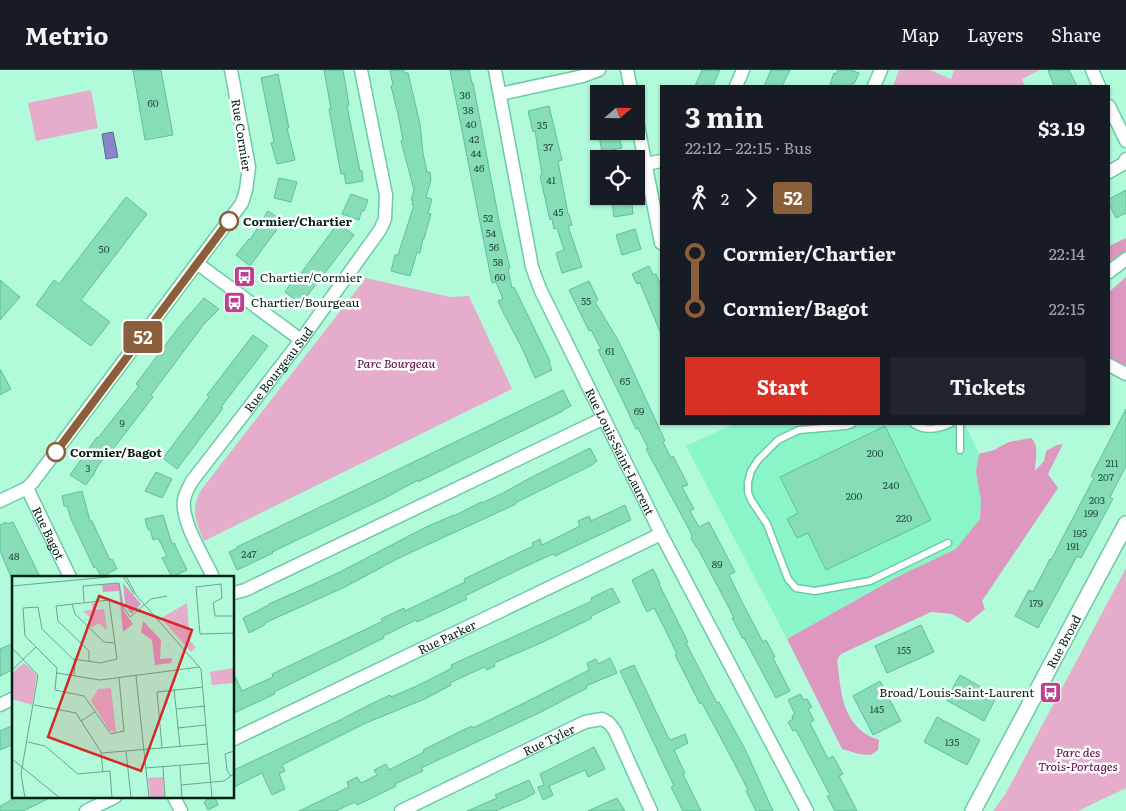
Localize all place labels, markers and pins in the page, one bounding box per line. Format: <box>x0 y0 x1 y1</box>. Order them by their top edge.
marker: Cormier/Chartier <box>219 211 239 231</box>
place label: Cormier/Chartier <box>243 212 353 230</box>
bus stop icon: Chartier/Cormier <box>232 265 256 289</box>
place label: Chartier/Cormier <box>260 268 362 286</box>
bus stop icon: Chartier/Bourgeau <box>223 290 247 314</box>
place label: Chartier/Bourgeau <box>251 293 360 311</box>
marker: Cormier/Bagot <box>46 442 66 462</box>
place label: Cormier/Bagot <box>70 443 162 461</box>
bus stop icon: Broad/Louis-Saint-Laurent <box>1038 680 1062 704</box>
place label: Broad/Louis-Saint-Laurent <box>879 683 1034 701</box>

